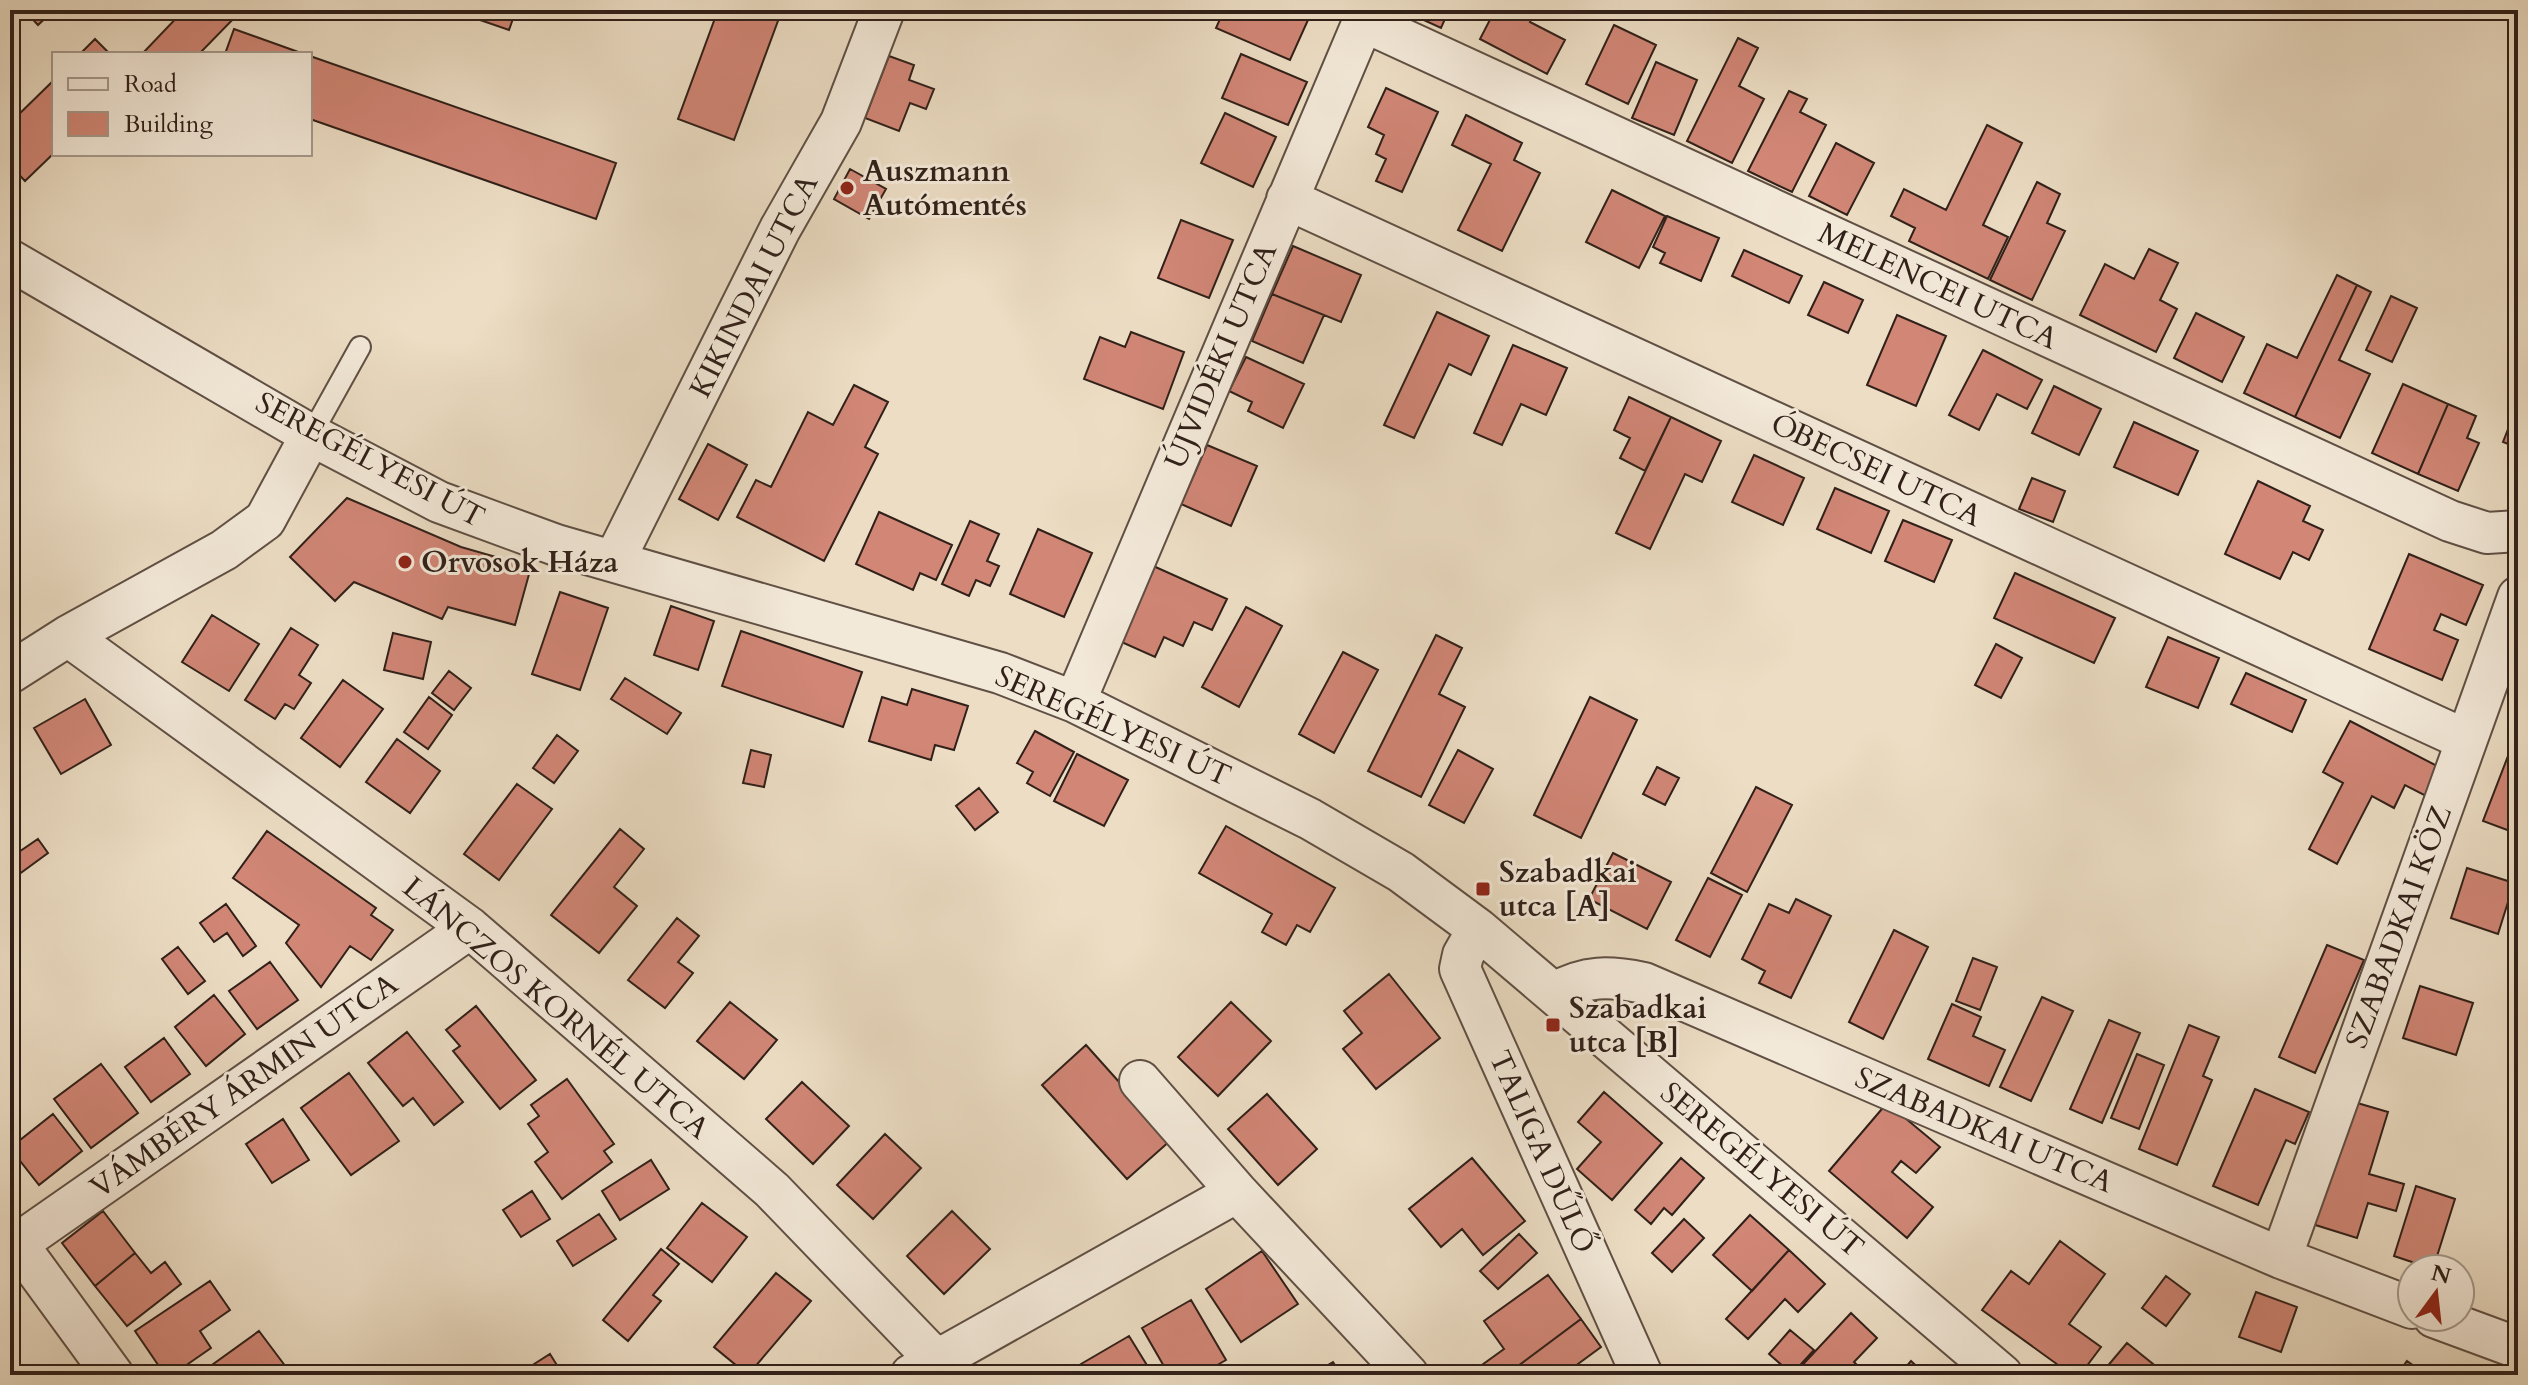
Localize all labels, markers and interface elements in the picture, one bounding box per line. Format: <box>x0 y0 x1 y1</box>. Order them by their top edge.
legend <box>52 52 312 156</box>
text: Road <box>124 68 177 101</box>
text: Building <box>124 108 214 141</box>
place label: Auszmann Autómentés <box>863 151 1027 226</box>
street label: KIKINDAI UTCA <box>680 167 828 405</box>
marker: Auszmann Autómentés <box>838 179 856 197</box>
street label: MELENCEI UTCA <box>1812 213 2065 360</box>
street label: ÚJVIDÉKI UTCA <box>1155 236 1287 475</box>
street label: SEREGÉLYESI ÚT <box>248 382 492 538</box>
street label: ÓBECSEI UTCA <box>1764 403 1989 537</box>
place label: Orvosok Háza <box>421 542 619 583</box>
marker: Orvosok Háza <box>396 553 414 571</box>
street label: SEREGÉLYESI ÚT <box>989 656 1237 796</box>
street label: SZABADKAI KÖZ <box>2336 800 2462 1054</box>
place label: Szabadkai utca [A] <box>1499 852 1637 927</box>
street label: LÁNCZOS KORNÉL UTCA <box>394 867 718 1149</box>
marker: Szabadkai utca [A] <box>1474 880 1492 898</box>
street label: VÁMBÉRY ÁRMIN UTCA <box>82 964 407 1208</box>
place label: Szabadkai utca [B] <box>1569 988 1707 1063</box>
marker: Szabadkai utca [B] <box>1544 1016 1562 1034</box>
street label: TALIGA DŰLŐ <box>1479 1044 1605 1260</box>
street label: SZABADKAI UTCA <box>1849 1057 2120 1203</box>
street label: SEREGÉLYESI ÚT <box>1652 1073 1872 1267</box>
north arrow <box>2396 1253 2476 1333</box>
text: N <box>2428 1258 2454 1292</box>

